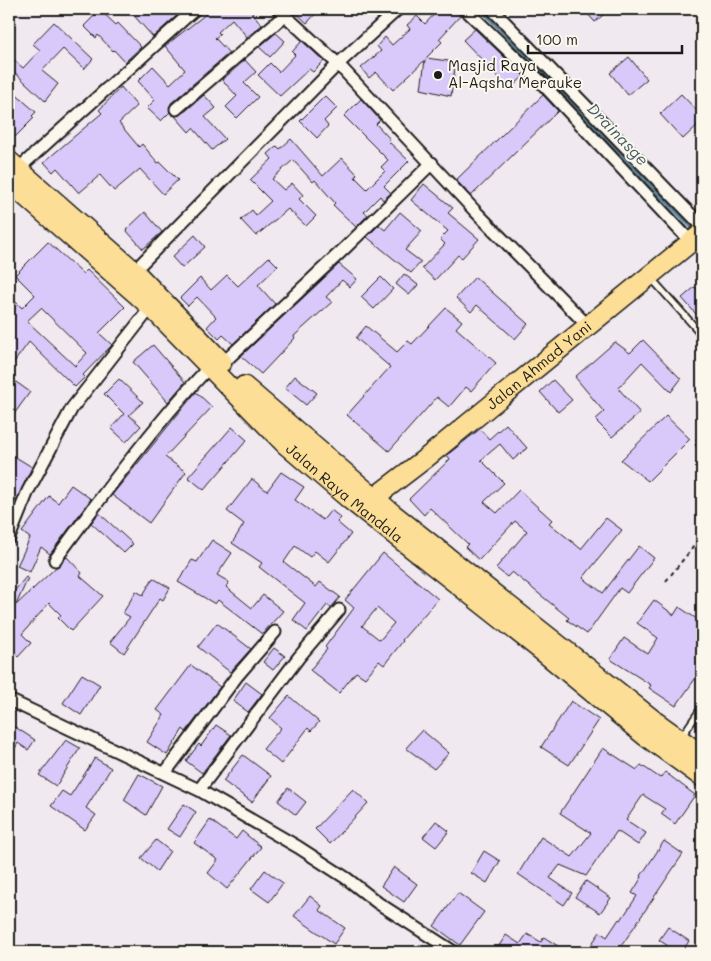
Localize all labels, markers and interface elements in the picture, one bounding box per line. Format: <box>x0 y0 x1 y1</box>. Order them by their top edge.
scale bar <box>528 22 682 54</box>
text: 100 m <box>536 29 578 49</box>
place label: Masjid Raya Al-Aqsha Merauke <box>448 55 582 92</box>
marker: Masjid Raya Al-Aqsha Merauke <box>432 69 444 81</box>
water label: Drainasge <box>583 98 654 170</box>
street label: Jalan Ahmad Yani <box>482 316 596 414</box>
street label: Jalan Raya Mandala <box>282 438 408 547</box>

